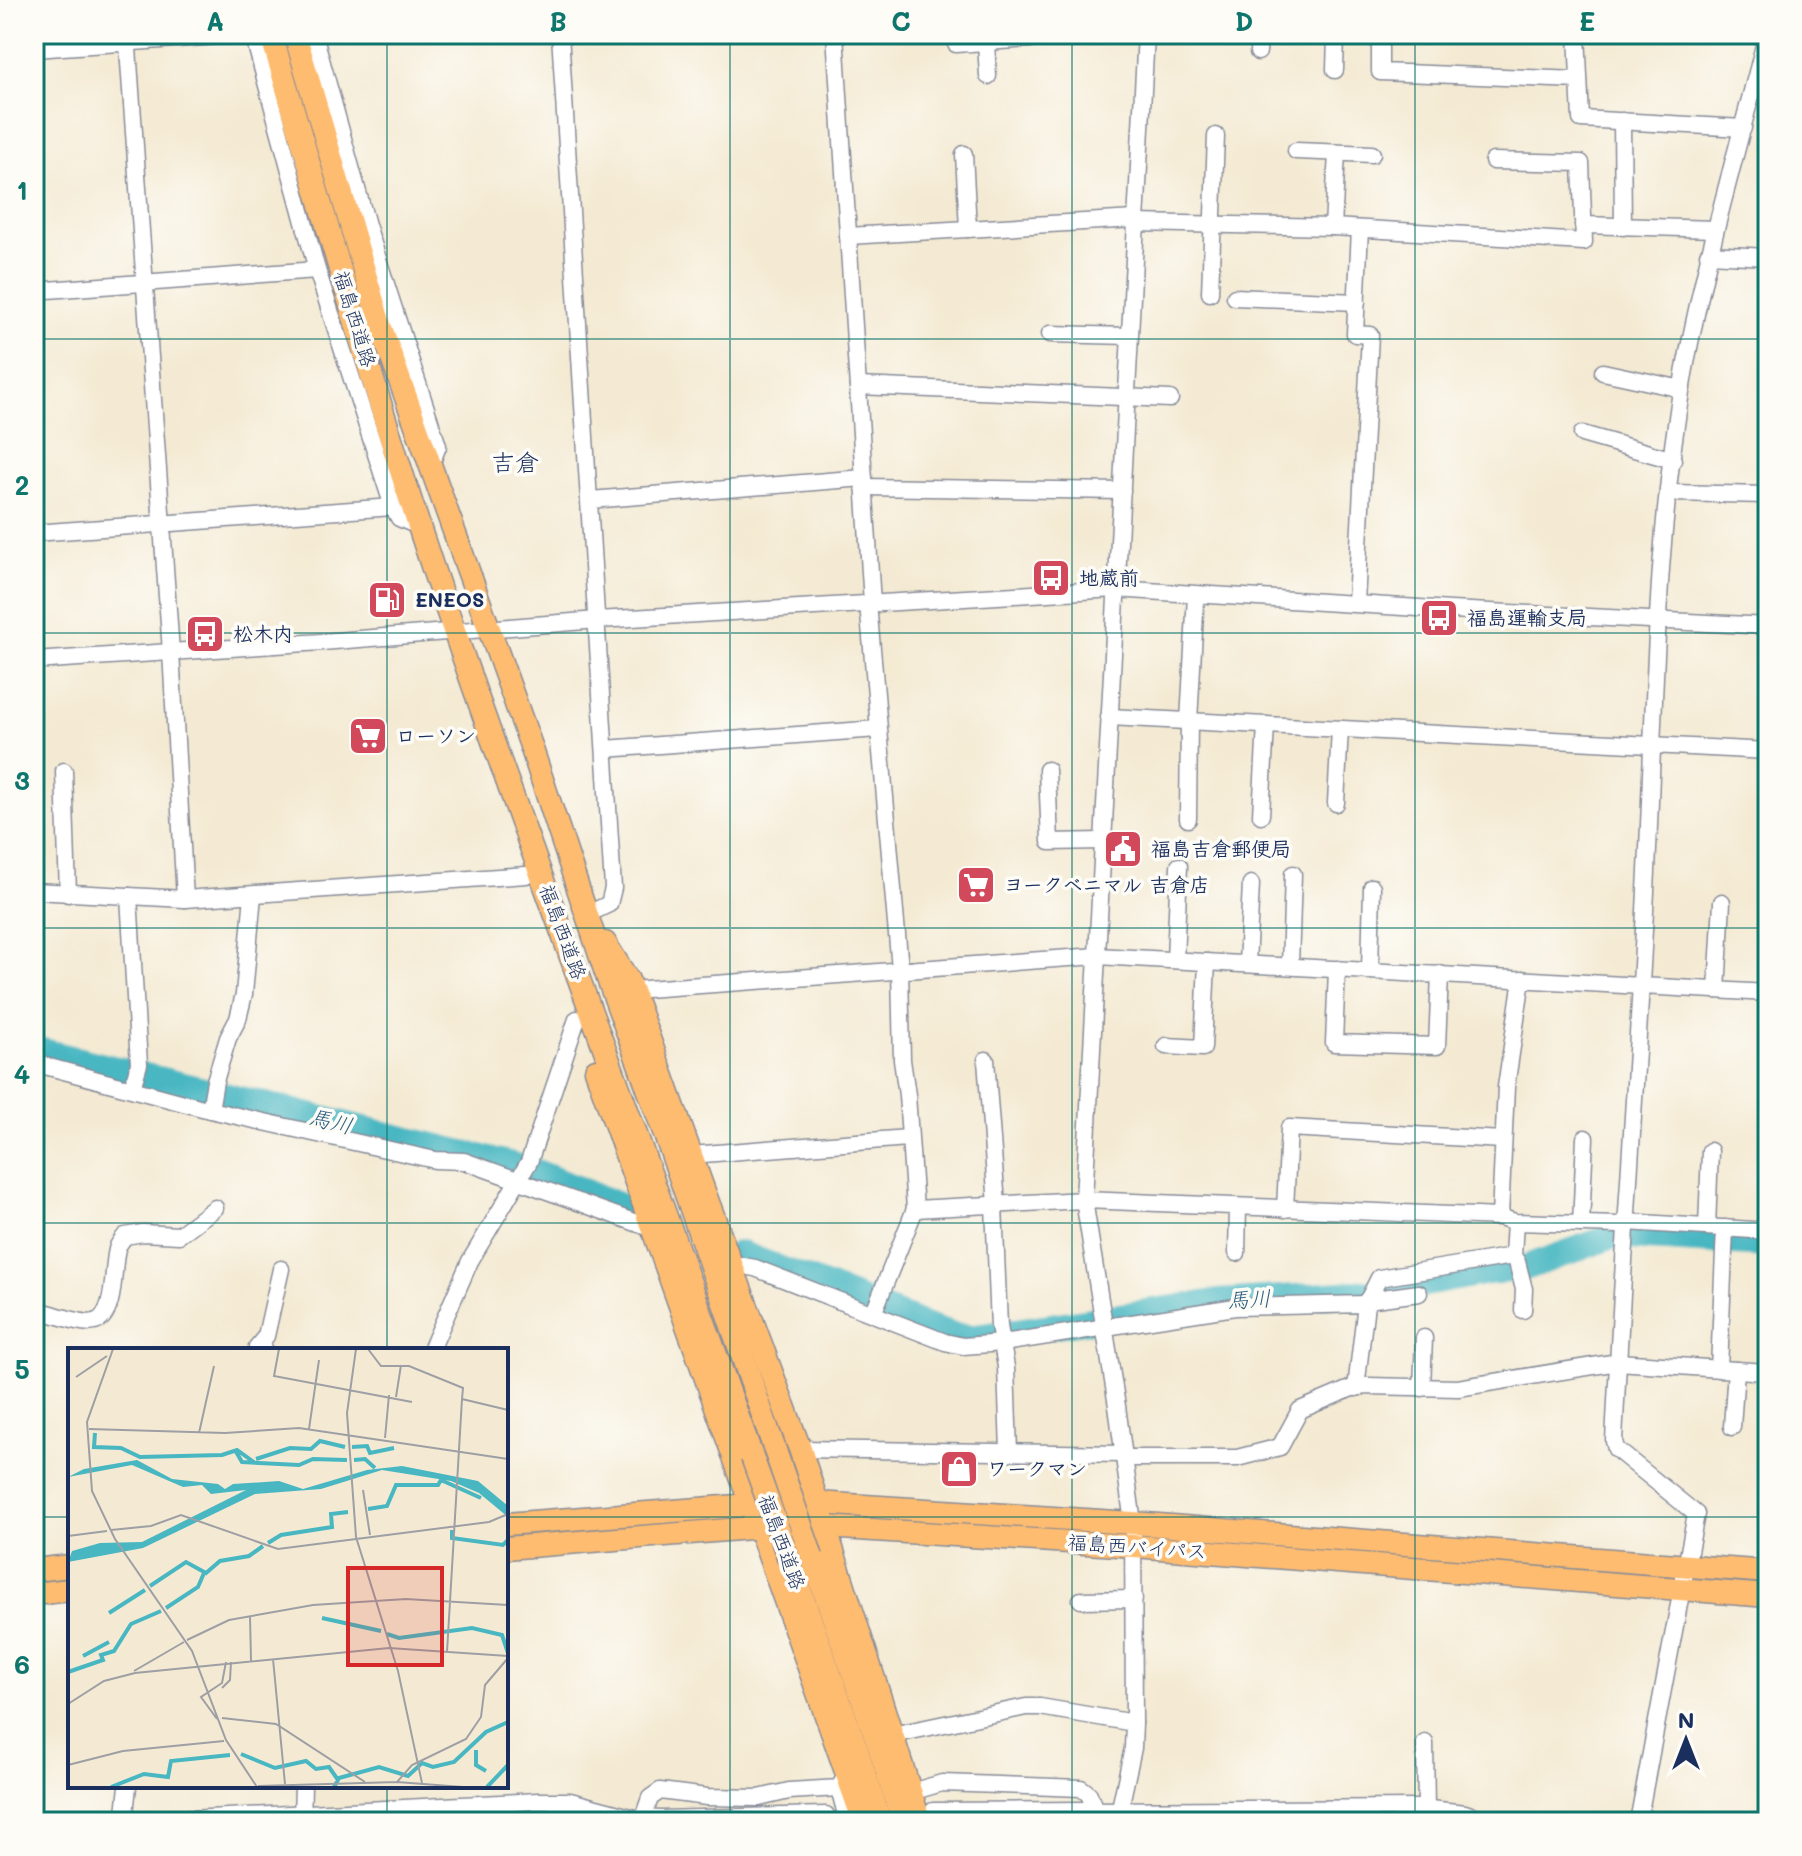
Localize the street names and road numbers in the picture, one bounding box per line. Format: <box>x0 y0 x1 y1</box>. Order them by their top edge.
street label: 福島西道路 <box>329 267 383 370</box>
street label: 福島西道路 <box>535 880 593 983</box>
street label: 福島西道路 <box>754 1490 812 1593</box>
street label: 福島西バイパス <box>1067 1528 1208 1564</box>

